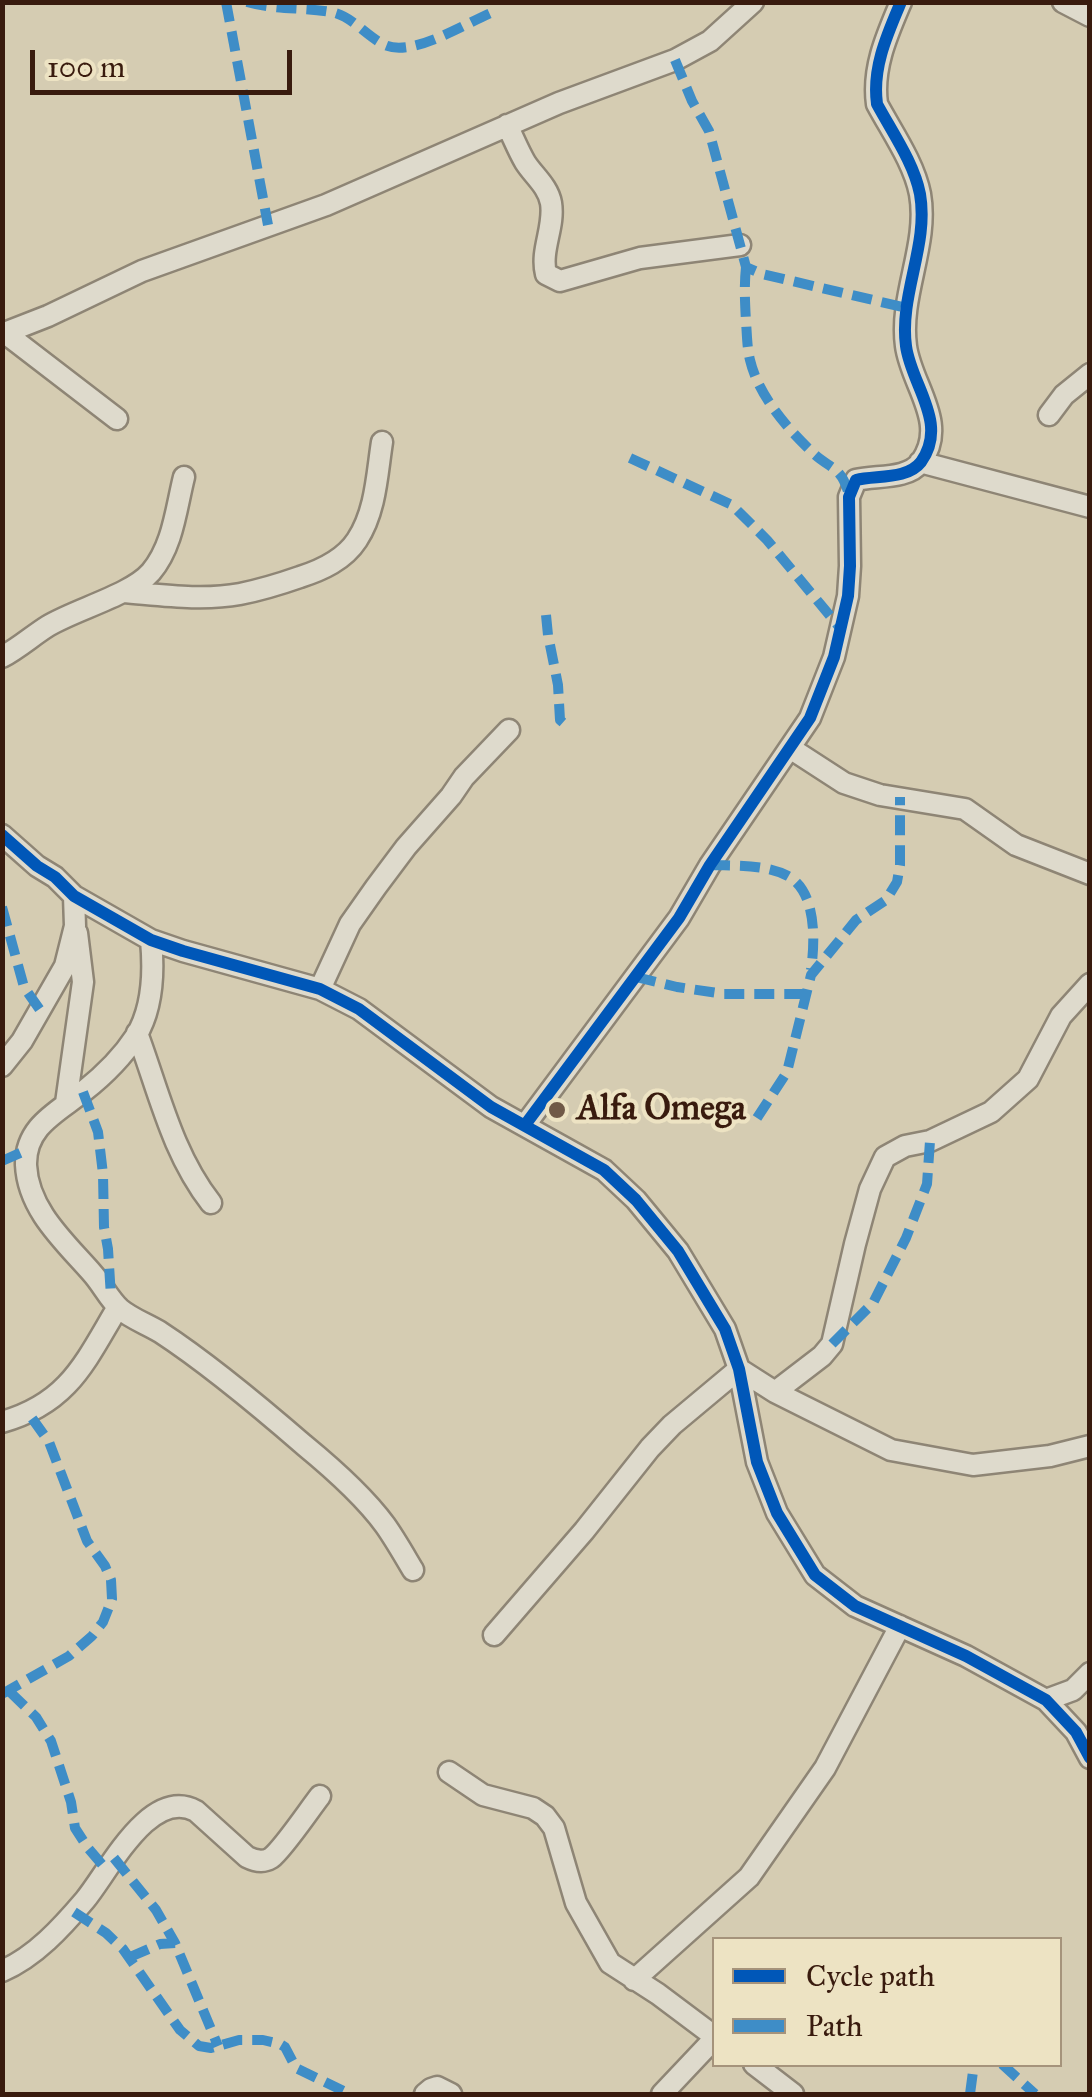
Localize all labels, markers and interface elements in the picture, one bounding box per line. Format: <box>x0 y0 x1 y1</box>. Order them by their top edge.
scale bar <box>35 30 298 92</box>
text: 100 m <box>47 49 125 85</box>
place label: Alfa Omega <box>577 1089 746 1131</box>
marker: Alfa Omega <box>546 1099 568 1121</box>
legend <box>712 1937 1062 2067</box>
text: Cycle path <box>806 1958 935 1994</box>
text: Path <box>806 2008 863 2044</box>

